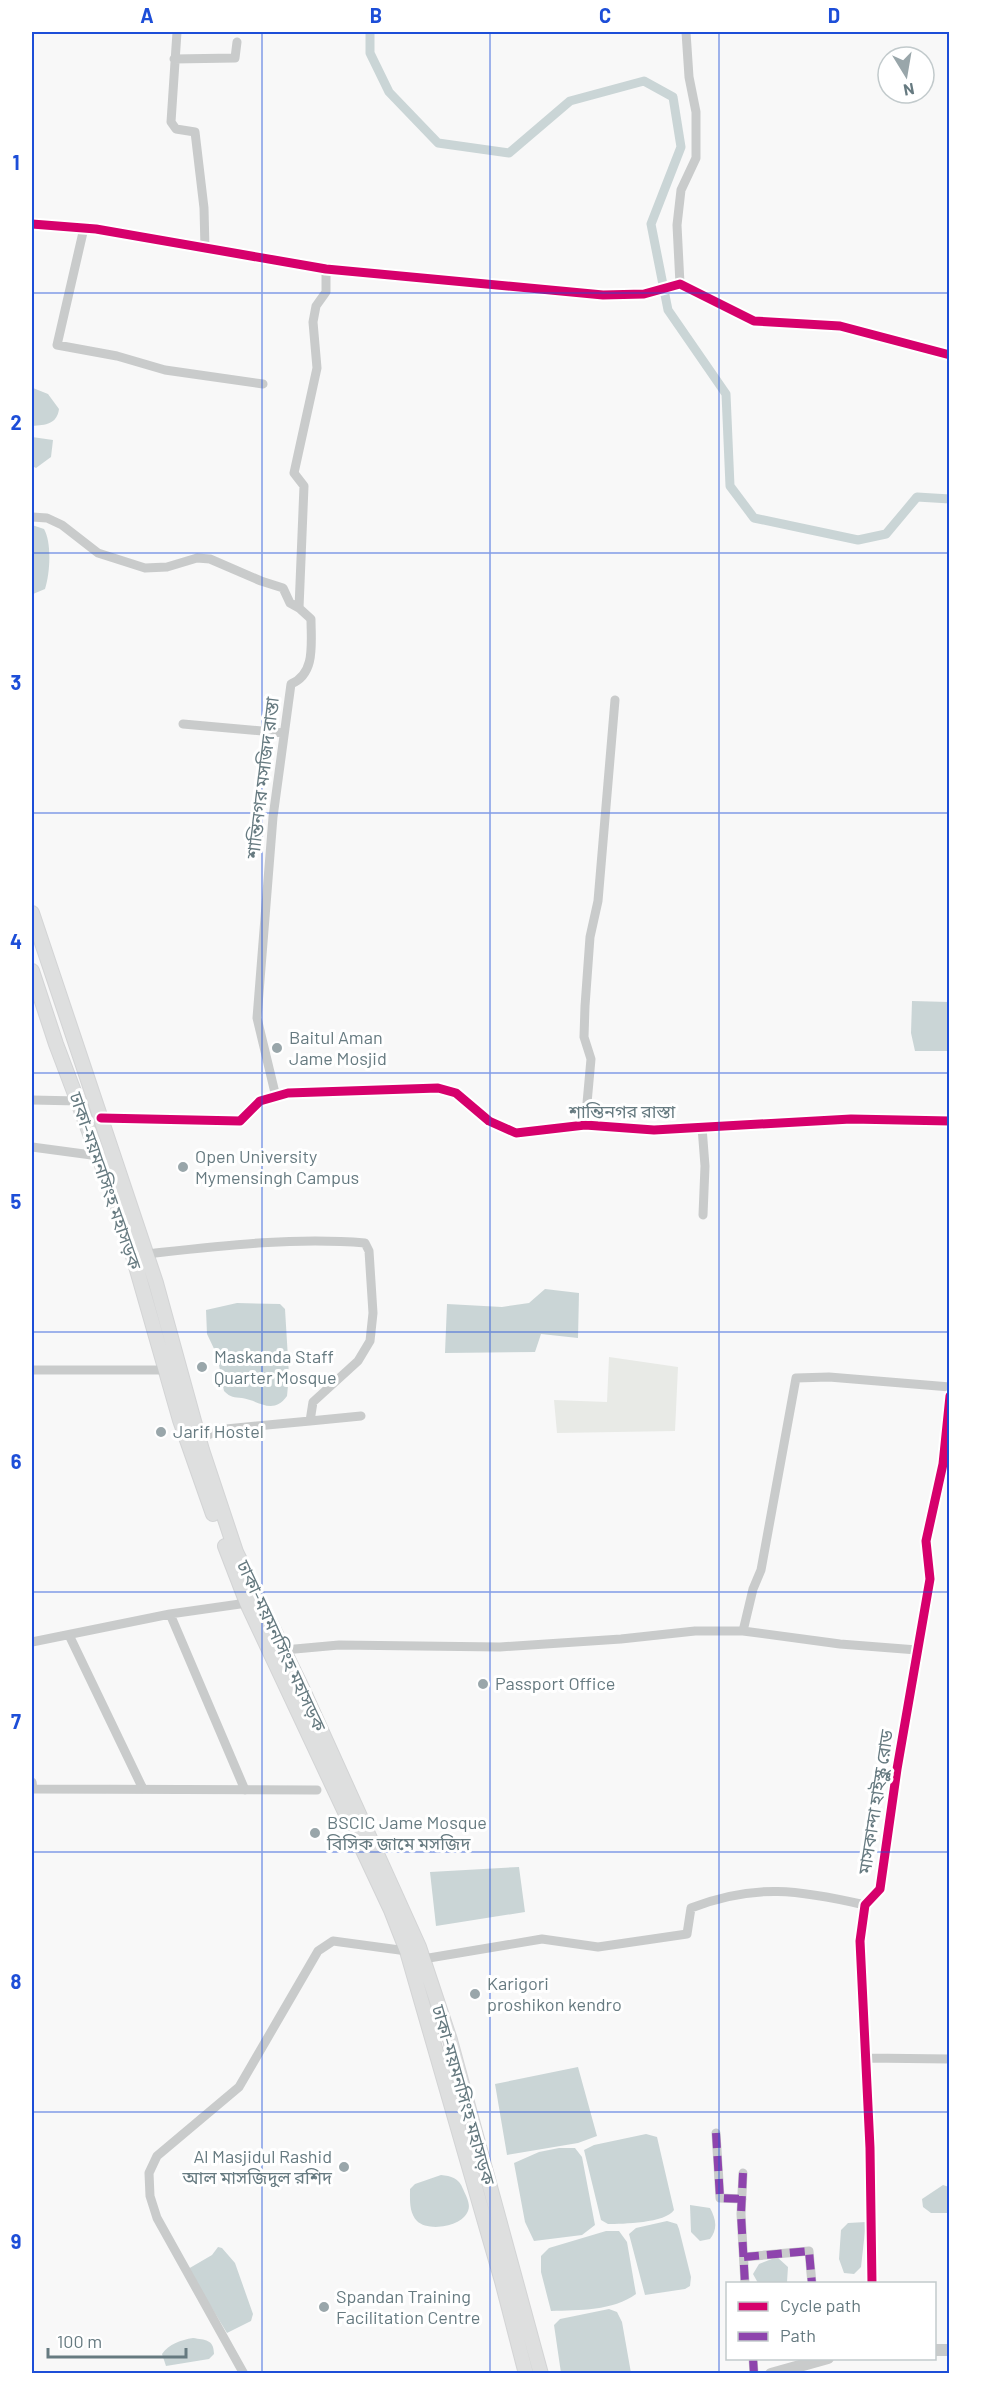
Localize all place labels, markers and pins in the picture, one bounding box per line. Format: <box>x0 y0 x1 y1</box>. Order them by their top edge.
place label: Baitul Aman Jame Mosjid <box>289 1026 387 1069</box>
marker: Baitul Aman Jame Mosjid <box>270 1041 284 1055</box>
place label: Open University Mymensingh Campus <box>195 1145 359 1188</box>
marker: Open University Mymensingh Campus <box>176 1160 190 1174</box>
place label: Maskanda Staff Quarter Mosque <box>214 1345 337 1388</box>
marker: Maskanda Staff Quarter Mosque <box>195 1360 209 1374</box>
place label: Jarif Hostel <box>173 1420 264 1442</box>
marker: Jarif Hostel <box>154 1425 168 1439</box>
place label: Passport Office <box>495 1672 615 1694</box>
marker: Passport Office <box>476 1677 490 1691</box>
place label: BSCIC Jame Mosque বিসিক জামে মসজিদ <box>326 1811 487 1854</box>
marker: BSCIC Jame Mosque বিসিক জামে মসজিদ <box>308 1826 322 1840</box>
place label: Karigori proshikon kendro <box>487 1972 622 2015</box>
marker: Karigori proshikon kendro <box>468 1987 482 2001</box>
place label: Al Masjidul Rashid আল মাসজিদুল রশিদ <box>182 2145 333 2188</box>
marker: Al Masjidul Rashid আল মাসজিদুল রশিদ <box>337 2160 351 2174</box>
place label: Spandan Training Facilitation Centre <box>336 2285 480 2328</box>
marker: Spandan Training Facilitation Centre <box>317 2300 331 2314</box>

